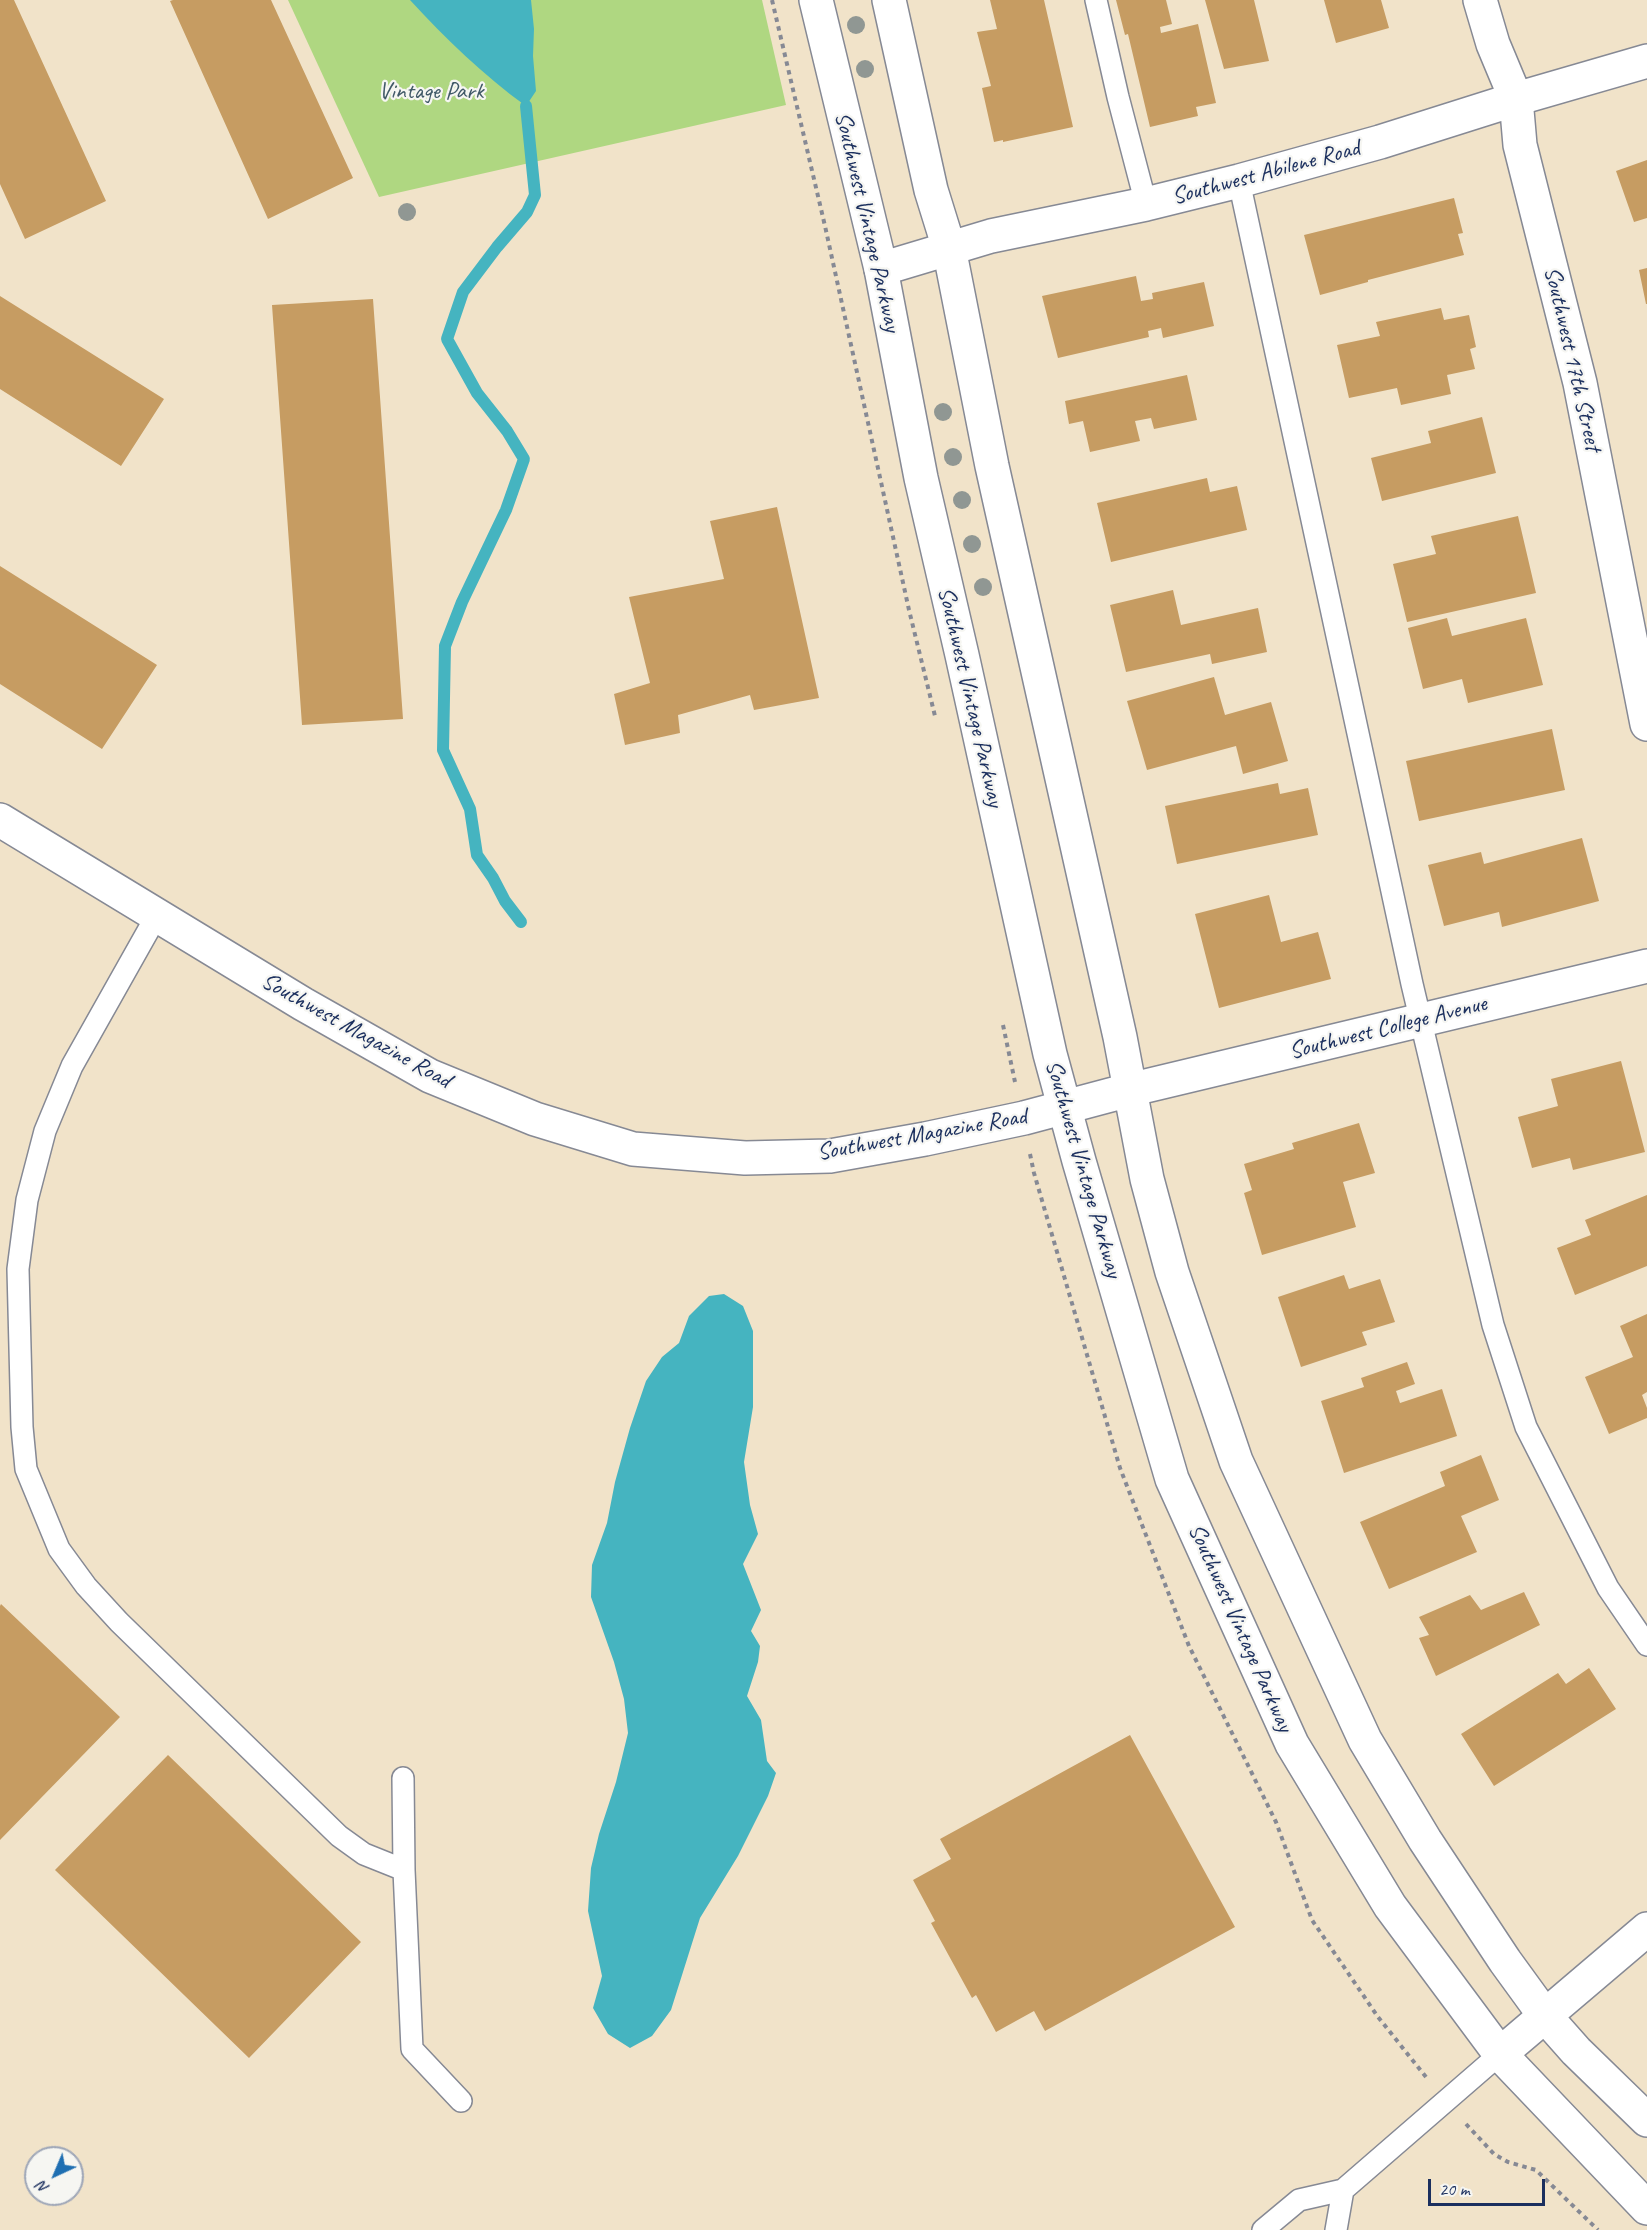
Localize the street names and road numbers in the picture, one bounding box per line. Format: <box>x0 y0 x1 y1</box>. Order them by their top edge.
street label: Southwest Vintage Parkway <box>828 109 906 335</box>
street label: Southwest Abilene Road <box>1169 134 1363 212</box>
street label: Southwest 17th Street <box>1537 264 1607 454</box>
street label: Southwest Vintage Parkway <box>931 584 1009 810</box>
street label: Southwest Magazine Road <box>256 967 456 1095</box>
street label: Southwest College Avenue <box>1286 990 1490 1066</box>
street label: Southwest Vintage Parkway <box>1038 1057 1128 1281</box>
street label: Southwest Magazine Road <box>815 1102 1029 1168</box>
street label: Southwest Vintage Parkway <box>1181 1519 1299 1737</box>

